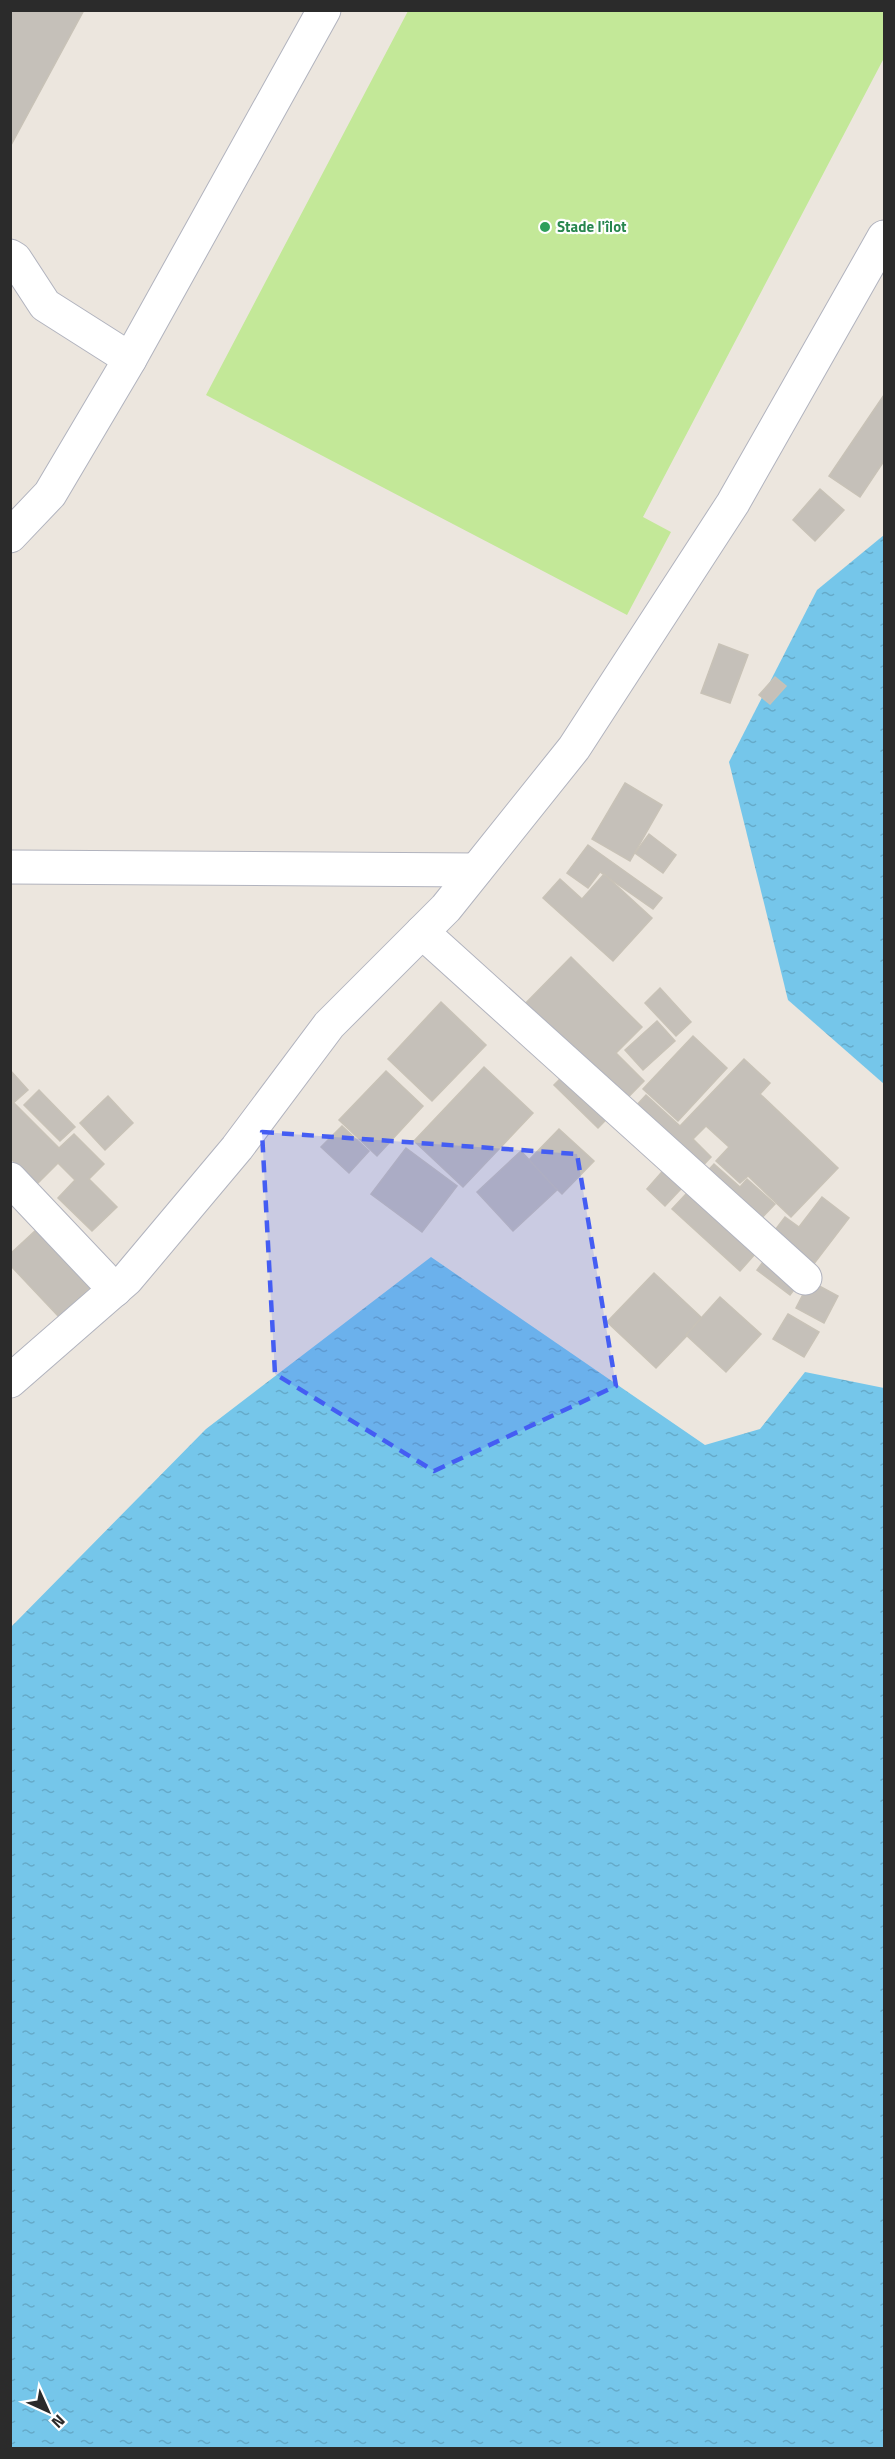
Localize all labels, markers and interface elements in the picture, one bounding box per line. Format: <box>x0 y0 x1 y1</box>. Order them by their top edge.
place label: Stade l'îlot <box>557 215 627 238</box>
marker: Stade l'îlot <box>538 220 552 234</box>
north arrow <box>18 2381 78 2441</box>
text: N <box>46 2409 71 2434</box>

